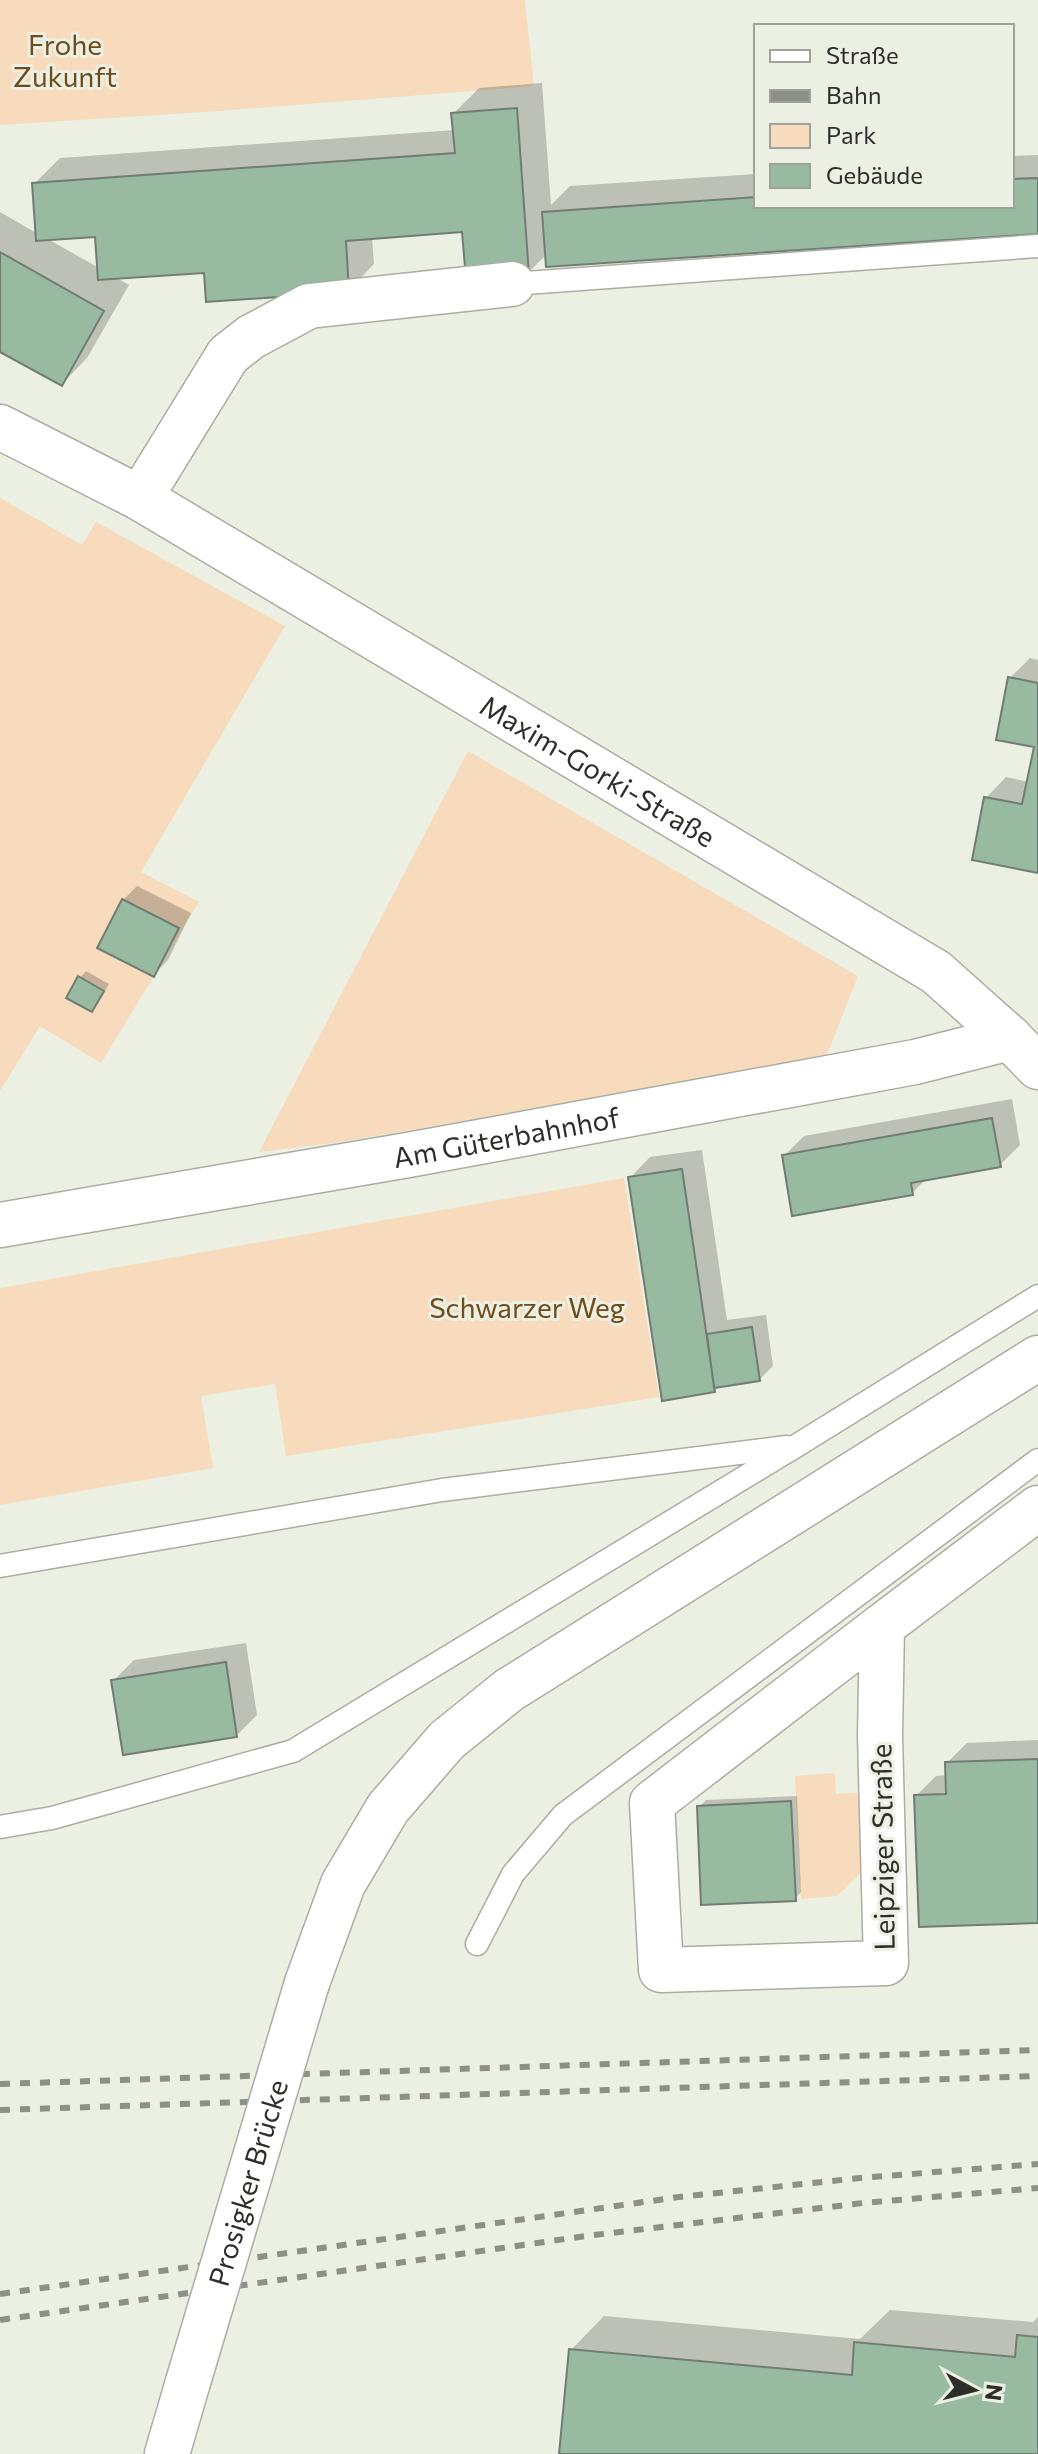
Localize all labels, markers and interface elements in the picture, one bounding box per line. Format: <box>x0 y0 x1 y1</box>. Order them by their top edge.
legend <box>754 24 1014 208</box>
park label: Frohe Zukunft <box>13 27 117 93</box>
text: Straße <box>826 40 899 69</box>
text: Bahn <box>826 80 882 109</box>
text: Park <box>826 120 876 149</box>
text: Gebäude <box>826 160 923 189</box>
street label: Maxim-Gorki-Straße <box>474 688 721 854</box>
street label: Am Güterbahnhof <box>391 1100 622 1174</box>
park label: Schwarzer Weg <box>429 1290 625 1324</box>
street label: Leipziger Straße <box>863 1743 901 1951</box>
street label: Prosigker Brücke <box>201 2075 294 2290</box>
north arrow <box>934 2350 1014 2430</box>
text: N <box>980 2383 1009 2402</box>

